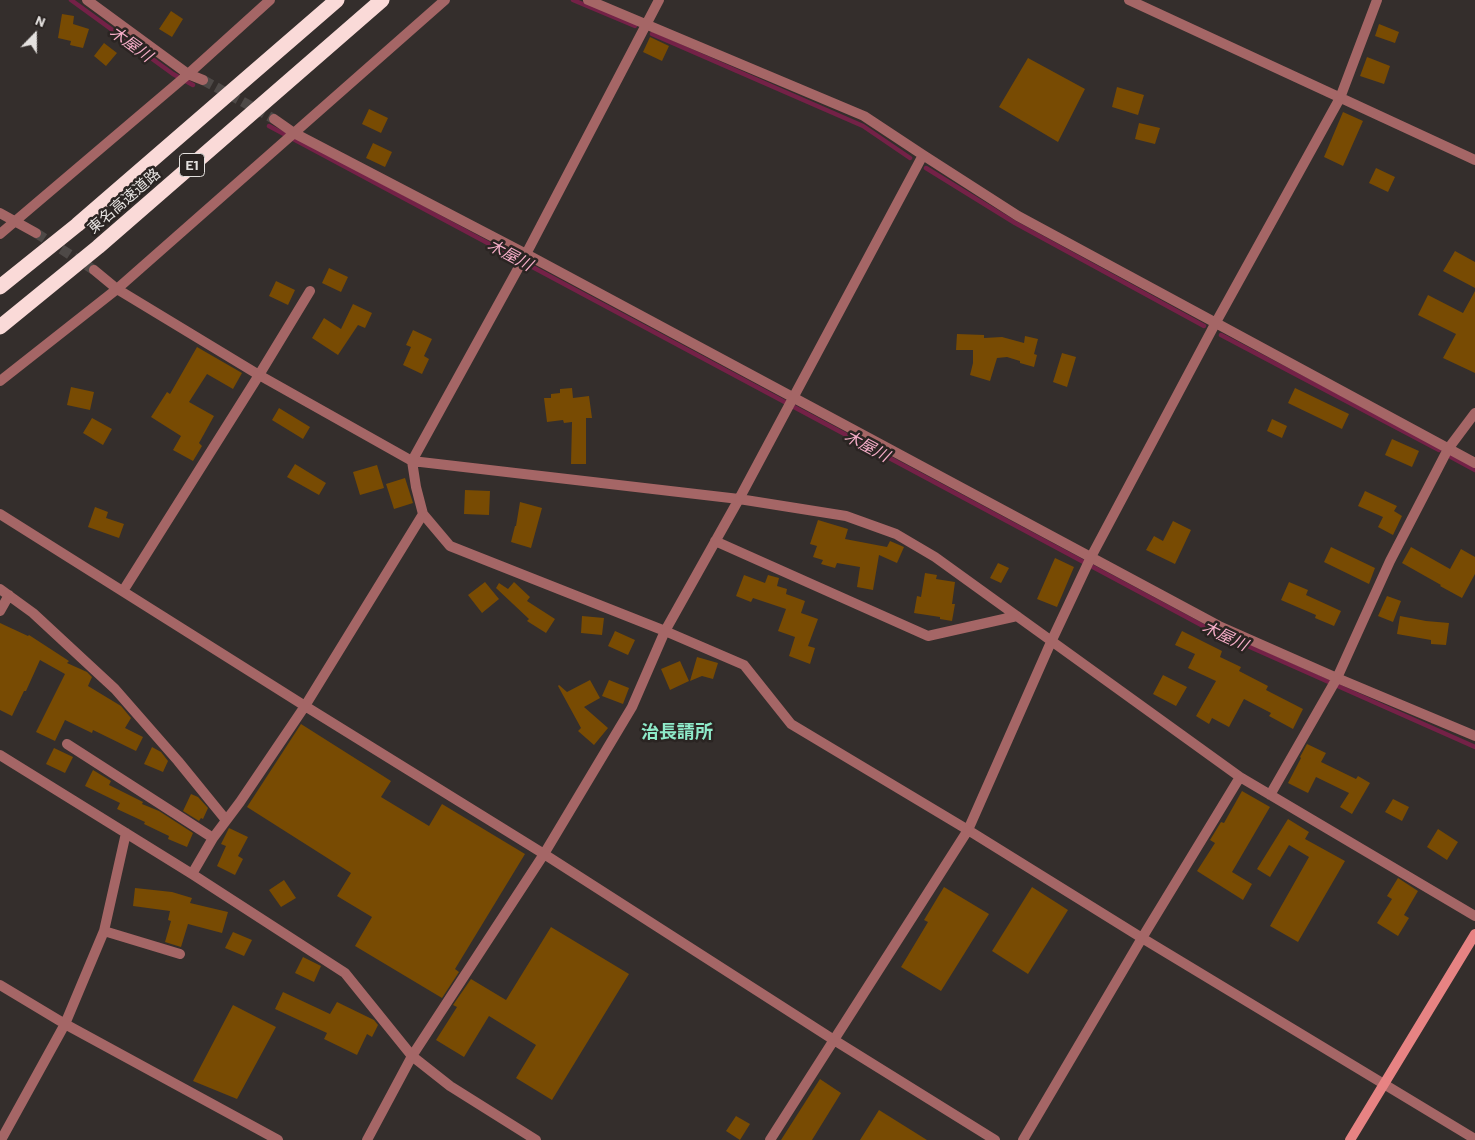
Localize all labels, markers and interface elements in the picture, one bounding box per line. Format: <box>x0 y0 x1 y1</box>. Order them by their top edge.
north arrow <box>10 10 60 60</box>
text: N <box>33 11 48 30</box>
water label: 木屋川 <box>106 22 156 66</box>
road number: E1 <box>180 154 204 176</box>
street label: 東名高速道路 <box>84 165 164 237</box>
water label: 木屋川 <box>484 235 536 275</box>
water label: 木屋川 <box>841 426 893 466</box>
water label: 木屋川 <box>1199 617 1251 655</box>
district label: 治長請所 <box>641 721 713 743</box>

